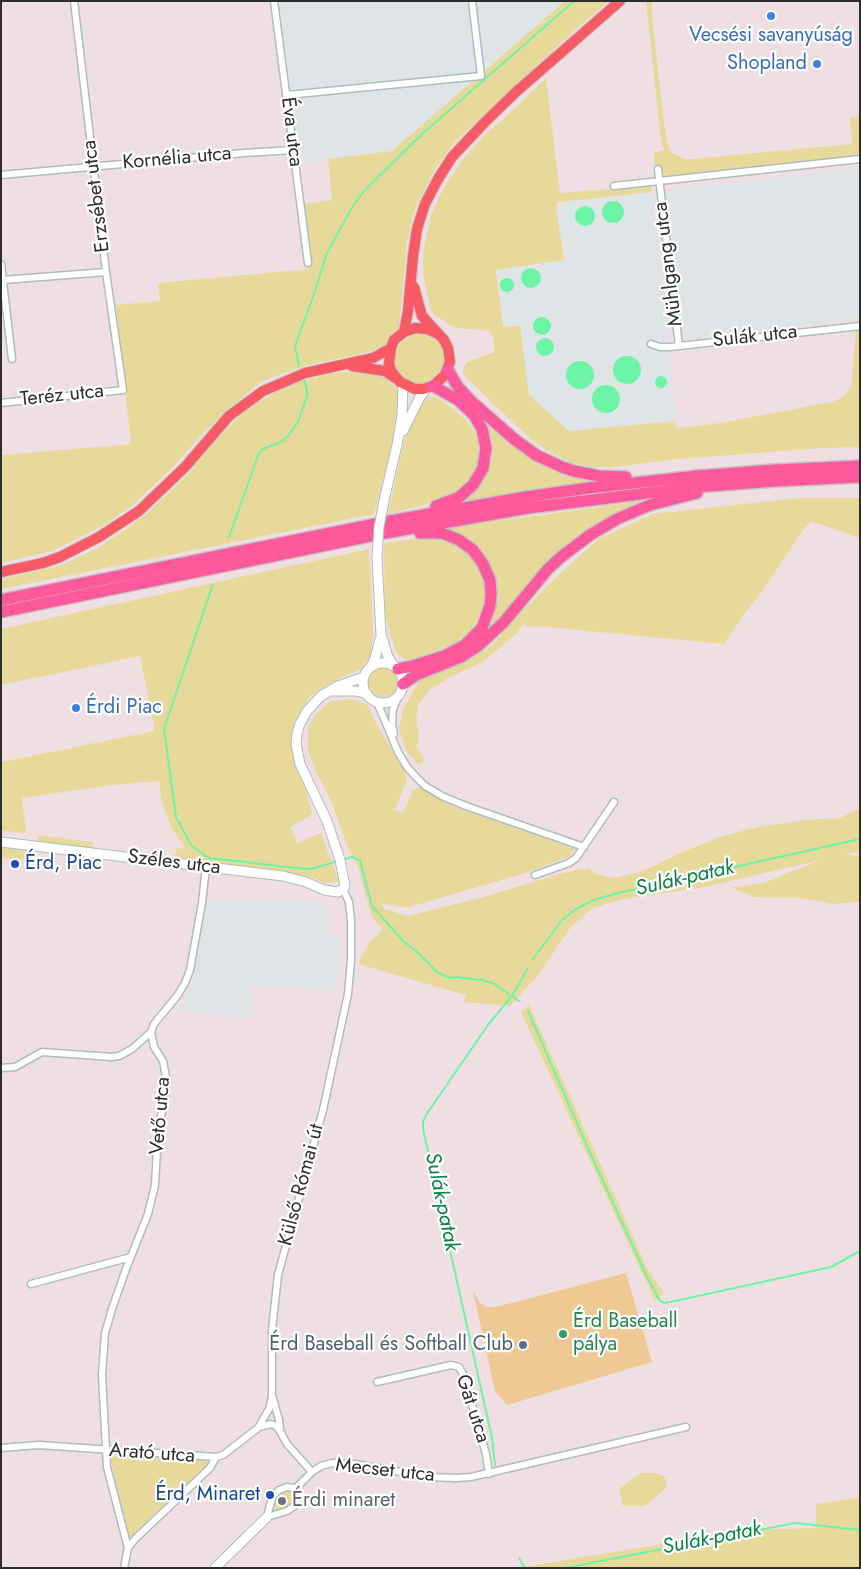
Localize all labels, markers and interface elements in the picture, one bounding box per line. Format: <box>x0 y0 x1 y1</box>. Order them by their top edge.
marker: Vecsési savanyúság <box>765 10 777 22</box>
place label: Vecsési savanyúság <box>689 24 853 48</box>
place label: Shopland <box>727 52 807 76</box>
marker: Shopland <box>811 58 823 70</box>
street label: Éva utca <box>275 96 307 168</box>
street label: Erzsébet utca <box>78 138 116 254</box>
street label: Kornélia utca <box>122 142 232 176</box>
street label: Mühlgang utca <box>649 200 689 328</box>
street label: Sulák utca <box>711 321 799 353</box>
street label: Teréz utca <box>19 380 105 412</box>
place label: Érdi Piac <box>86 696 162 720</box>
marker: Érdi Piac <box>70 702 82 714</box>
street label: Széles utca <box>126 845 222 881</box>
place label: Érd, Piac <box>25 852 102 876</box>
water label: Sulák-patak <box>633 855 737 903</box>
marker: Érd, Piac <box>9 858 21 870</box>
street label: Vető utca <box>146 1076 176 1156</box>
street label: Külső Római út <box>274 1121 330 1249</box>
water label: Sulák-patak <box>418 1150 464 1254</box>
place label: Érd Baseball pálya <box>573 1310 678 1357</box>
marker: Érd Baseball pálya <box>557 1328 569 1340</box>
place label: Érd Baseball és Softball Club <box>269 1333 513 1357</box>
marker: Érd Baseball és Softball Club <box>517 1339 529 1351</box>
street label: Gát utca <box>450 1372 494 1446</box>
street label: Arató utca <box>108 1439 196 1469</box>
street label: Mecset utca <box>334 1454 436 1488</box>
place label: Érd, Minaret <box>155 1483 260 1507</box>
marker: Érd, Minaret <box>264 1489 276 1501</box>
place label: Érdi minaret <box>292 1489 395 1513</box>
marker: Érdi minaret <box>276 1495 288 1507</box>
water label: Sulák-patak <box>660 1517 764 1561</box>

